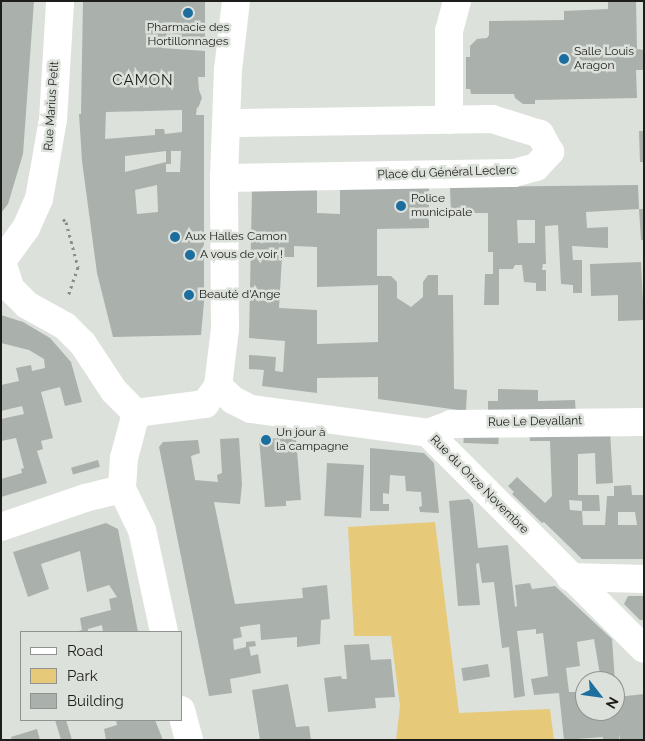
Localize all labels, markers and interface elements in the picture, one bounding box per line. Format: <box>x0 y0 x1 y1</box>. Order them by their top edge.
marker: Pharmacie des Hortillonnages <box>182 7 194 19</box>
place label: Pharmacie des Hortillonnages <box>147 21 229 49</box>
place label: Salle Louis Aragon <box>574 45 634 73</box>
marker: Salle Louis Aragon <box>558 53 570 65</box>
street label: Rue Marius Petit <box>42 61 62 151</box>
district label: CAMON <box>112 72 174 90</box>
street label: Place du Général Leclerc <box>377 163 517 183</box>
place label: Police municipale <box>411 192 472 220</box>
marker: Police municipale <box>395 200 407 212</box>
place label: Aux Halles Camon <box>185 230 287 244</box>
marker: Aux Halles Camon <box>169 231 181 243</box>
place label: A vous de voir ! <box>200 248 284 262</box>
marker: A vous de voir ! <box>184 249 196 261</box>
place label: Beauté d'Ange <box>199 288 280 302</box>
marker: Beauté d'Ange <box>183 289 195 301</box>
street label: Rue Le Devallant <box>488 414 582 430</box>
place label: Un jour à la campagne <box>276 426 348 454</box>
street label: Rue du Onze Novembre <box>427 433 531 537</box>
marker: Un jour à la campagne <box>260 434 272 446</box>
legend <box>20 631 182 721</box>
text: Road <box>67 642 103 660</box>
text: Park <box>67 667 98 685</box>
north arrow <box>575 671 625 721</box>
text: Building <box>67 692 124 710</box>
text: N <box>603 694 622 712</box>

